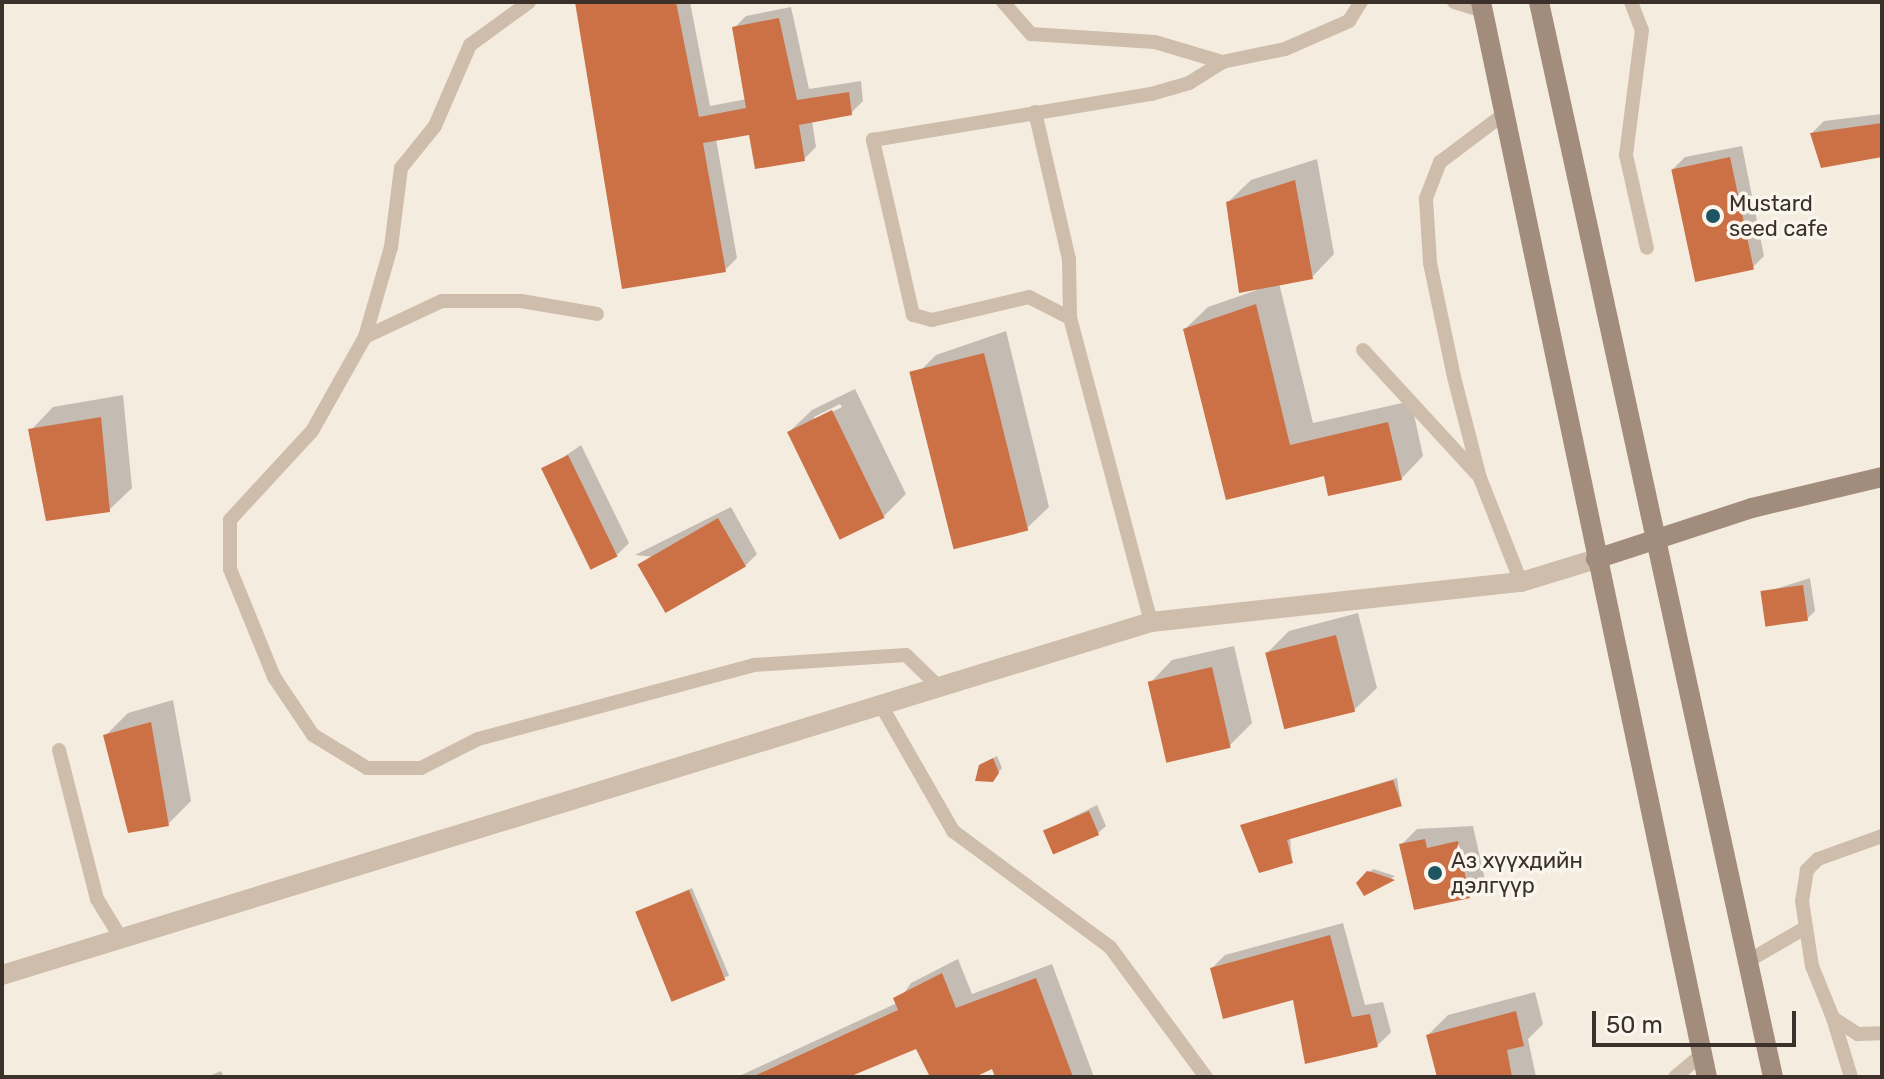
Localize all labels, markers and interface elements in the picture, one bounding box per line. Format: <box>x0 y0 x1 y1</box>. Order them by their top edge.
place label: Mustard seed cafe <box>1729 190 1828 242</box>
marker: Mustard seed cafe <box>1704 207 1722 225</box>
place label: Аз хүүхдийн дэлгүүр <box>1451 847 1583 898</box>
marker: Аз хүүхдийн дэлгүүр <box>1426 864 1444 882</box>
scale bar <box>1596 995 1800 1045</box>
text: 50 m <box>1606 1011 1663 1039</box>

